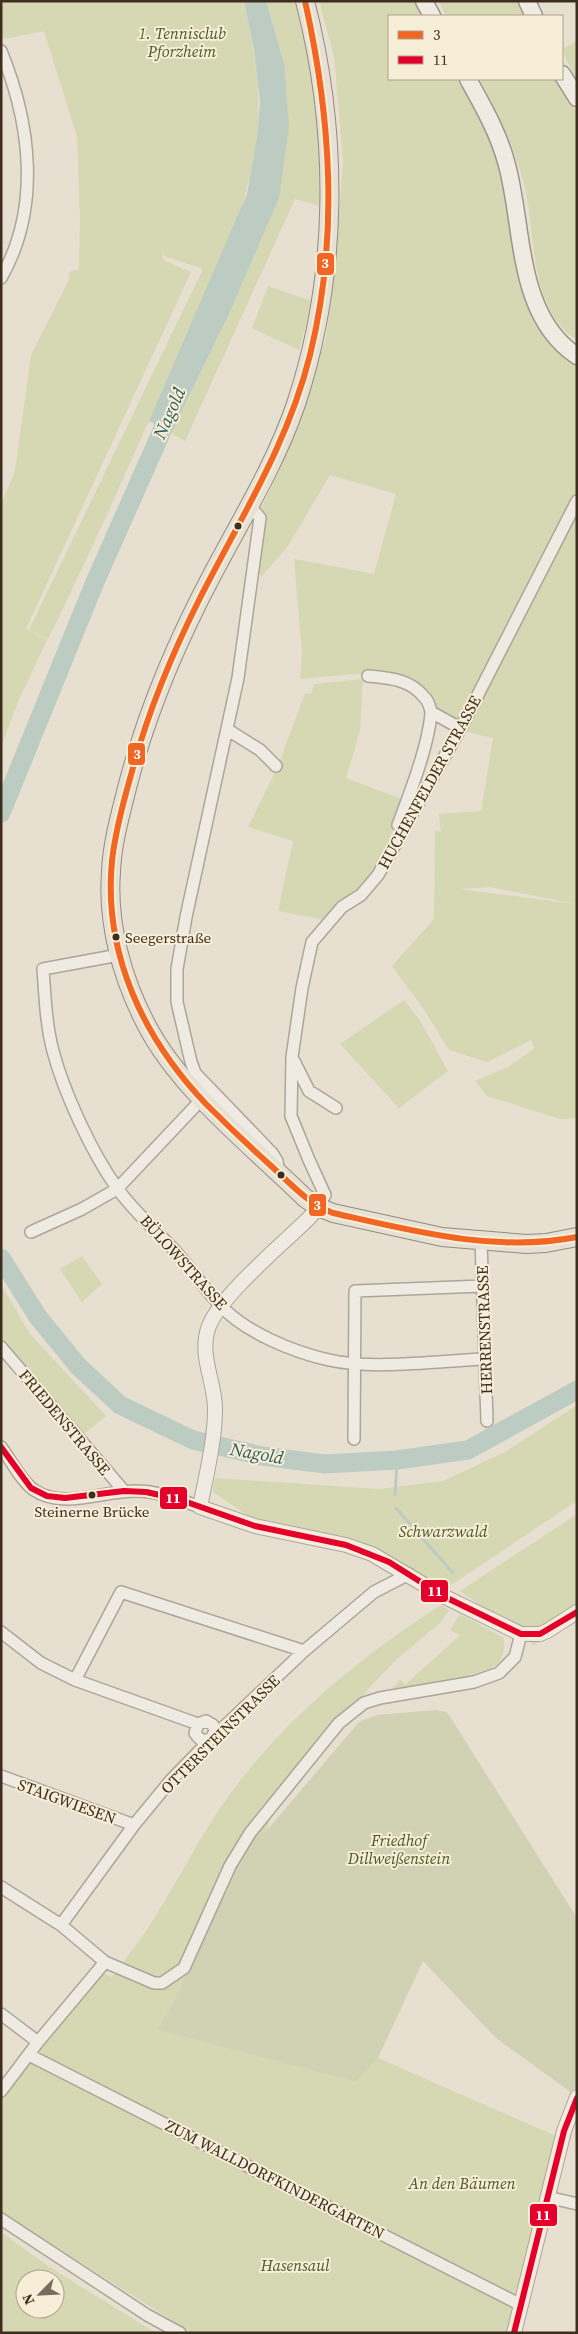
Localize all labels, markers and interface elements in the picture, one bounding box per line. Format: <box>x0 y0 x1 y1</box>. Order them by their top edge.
legend <box>388 15 563 80</box>
park label: 1. Tennisclub Pforzheim <box>138 22 226 62</box>
text: 3 <box>433 24 441 45</box>
text: 11 <box>433 49 448 70</box>
line badge: 3 <box>316 252 335 276</box>
text: 3 <box>321 253 329 273</box>
water label: Nagold <box>146 383 192 444</box>
unlabelled marker <box>233 521 243 531</box>
street label: HUCHENFELDER STRASSE <box>372 691 486 873</box>
line badge: 3 <box>127 742 146 766</box>
text: 3 <box>133 744 141 764</box>
place label: Seegerstraße <box>125 927 212 948</box>
marker: Seegerstraße <box>111 932 121 942</box>
unlabelled marker <box>276 1170 286 1180</box>
line badge: 3 <box>308 1193 327 1217</box>
text: 3 <box>313 1195 321 1215</box>
street label: BÜLOWSTRASSE <box>135 1210 233 1314</box>
street label: HERRENSTRASSE <box>471 1265 497 1395</box>
street label: FRIEDENSTRASSE <box>14 1364 116 1480</box>
water label: Nagold <box>227 1436 286 1470</box>
line badge: 11 <box>159 1486 188 1510</box>
text: 11 <box>165 1488 181 1508</box>
marker: Steinerne Brücke <box>87 1490 97 1500</box>
place label: Steinerne Brücke <box>35 1501 150 1522</box>
park label: Schwarzwald <box>399 1520 488 1542</box>
line badge: 11 <box>420 1579 449 1603</box>
text: 11 <box>427 1581 443 1601</box>
street label: OTTERSTEINSTRASSE <box>156 1669 285 1798</box>
street label: STAIGWIESEN <box>15 1773 120 1829</box>
park label: Friedhof Dillweißenstein <box>347 1829 450 1869</box>
street label: ZUM WALLDORFKINDERGARTEN <box>162 2114 389 2244</box>
park label: An den Bäumen <box>408 2172 515 2194</box>
line badge: 11 <box>529 2203 558 2227</box>
text: 11 <box>535 2205 551 2225</box>
park label: Hasensaul <box>260 2254 330 2276</box>
north arrow <box>15 2269 65 2319</box>
text: N <box>17 2291 39 2308</box>

